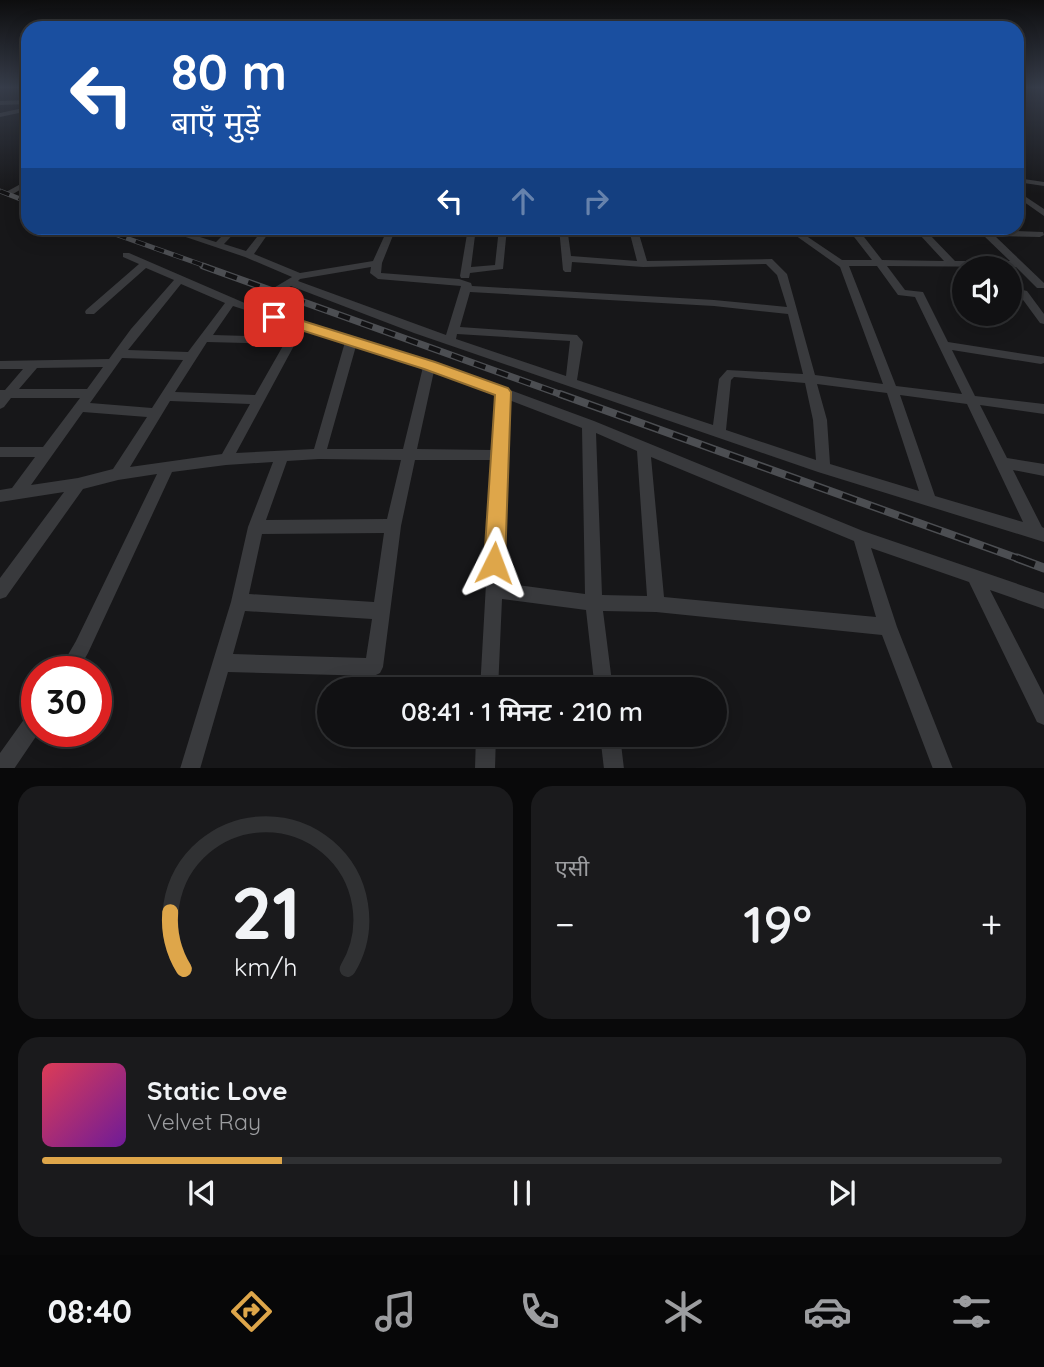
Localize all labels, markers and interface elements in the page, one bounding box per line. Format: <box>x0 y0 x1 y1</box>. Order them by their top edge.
text: 80 m <box>171 41 287 102</box>
icon: left <box>56 49 147 140</box>
text: बाएँ मुड़ें <box>171 102 260 142</box>
icon: left <box>431 182 469 220</box>
icon: ahead <box>504 182 542 220</box>
icon: right <box>577 182 615 220</box>
map controls <box>952 256 1022 326</box>
button: sound <box>952 256 1022 326</box>
pin <box>244 287 304 347</box>
icon: arrive <box>255 298 293 336</box>
position arrow <box>457 526 531 600</box>
speed limit sign: 30 <box>21 656 112 747</box>
text: 08:41 · 1 मिनट · 210 m <box>401 695 643 728</box>
text: एसी <box>555 853 589 882</box>
text: 21 <box>231 866 300 957</box>
text: 19° <box>743 891 812 956</box>
text: − <box>555 900 575 948</box>
text: + <box>981 900 1002 948</box>
text: km/h <box>234 950 297 981</box>
text: Static Love <box>147 1074 288 1107</box>
text: Velvet Ray <box>147 1107 261 1136</box>
icon: previous <box>183 1174 221 1212</box>
icon: pause <box>503 1174 541 1212</box>
icon: next <box>823 1174 861 1212</box>
icon: directions <box>227 1287 276 1336</box>
icon: music <box>371 1287 420 1336</box>
icon: phone <box>515 1287 564 1336</box>
icon: climate <box>659 1287 708 1336</box>
icon: car <box>803 1287 852 1336</box>
icon: filters <box>947 1287 996 1336</box>
text: 08:40 <box>48 1291 132 1331</box>

